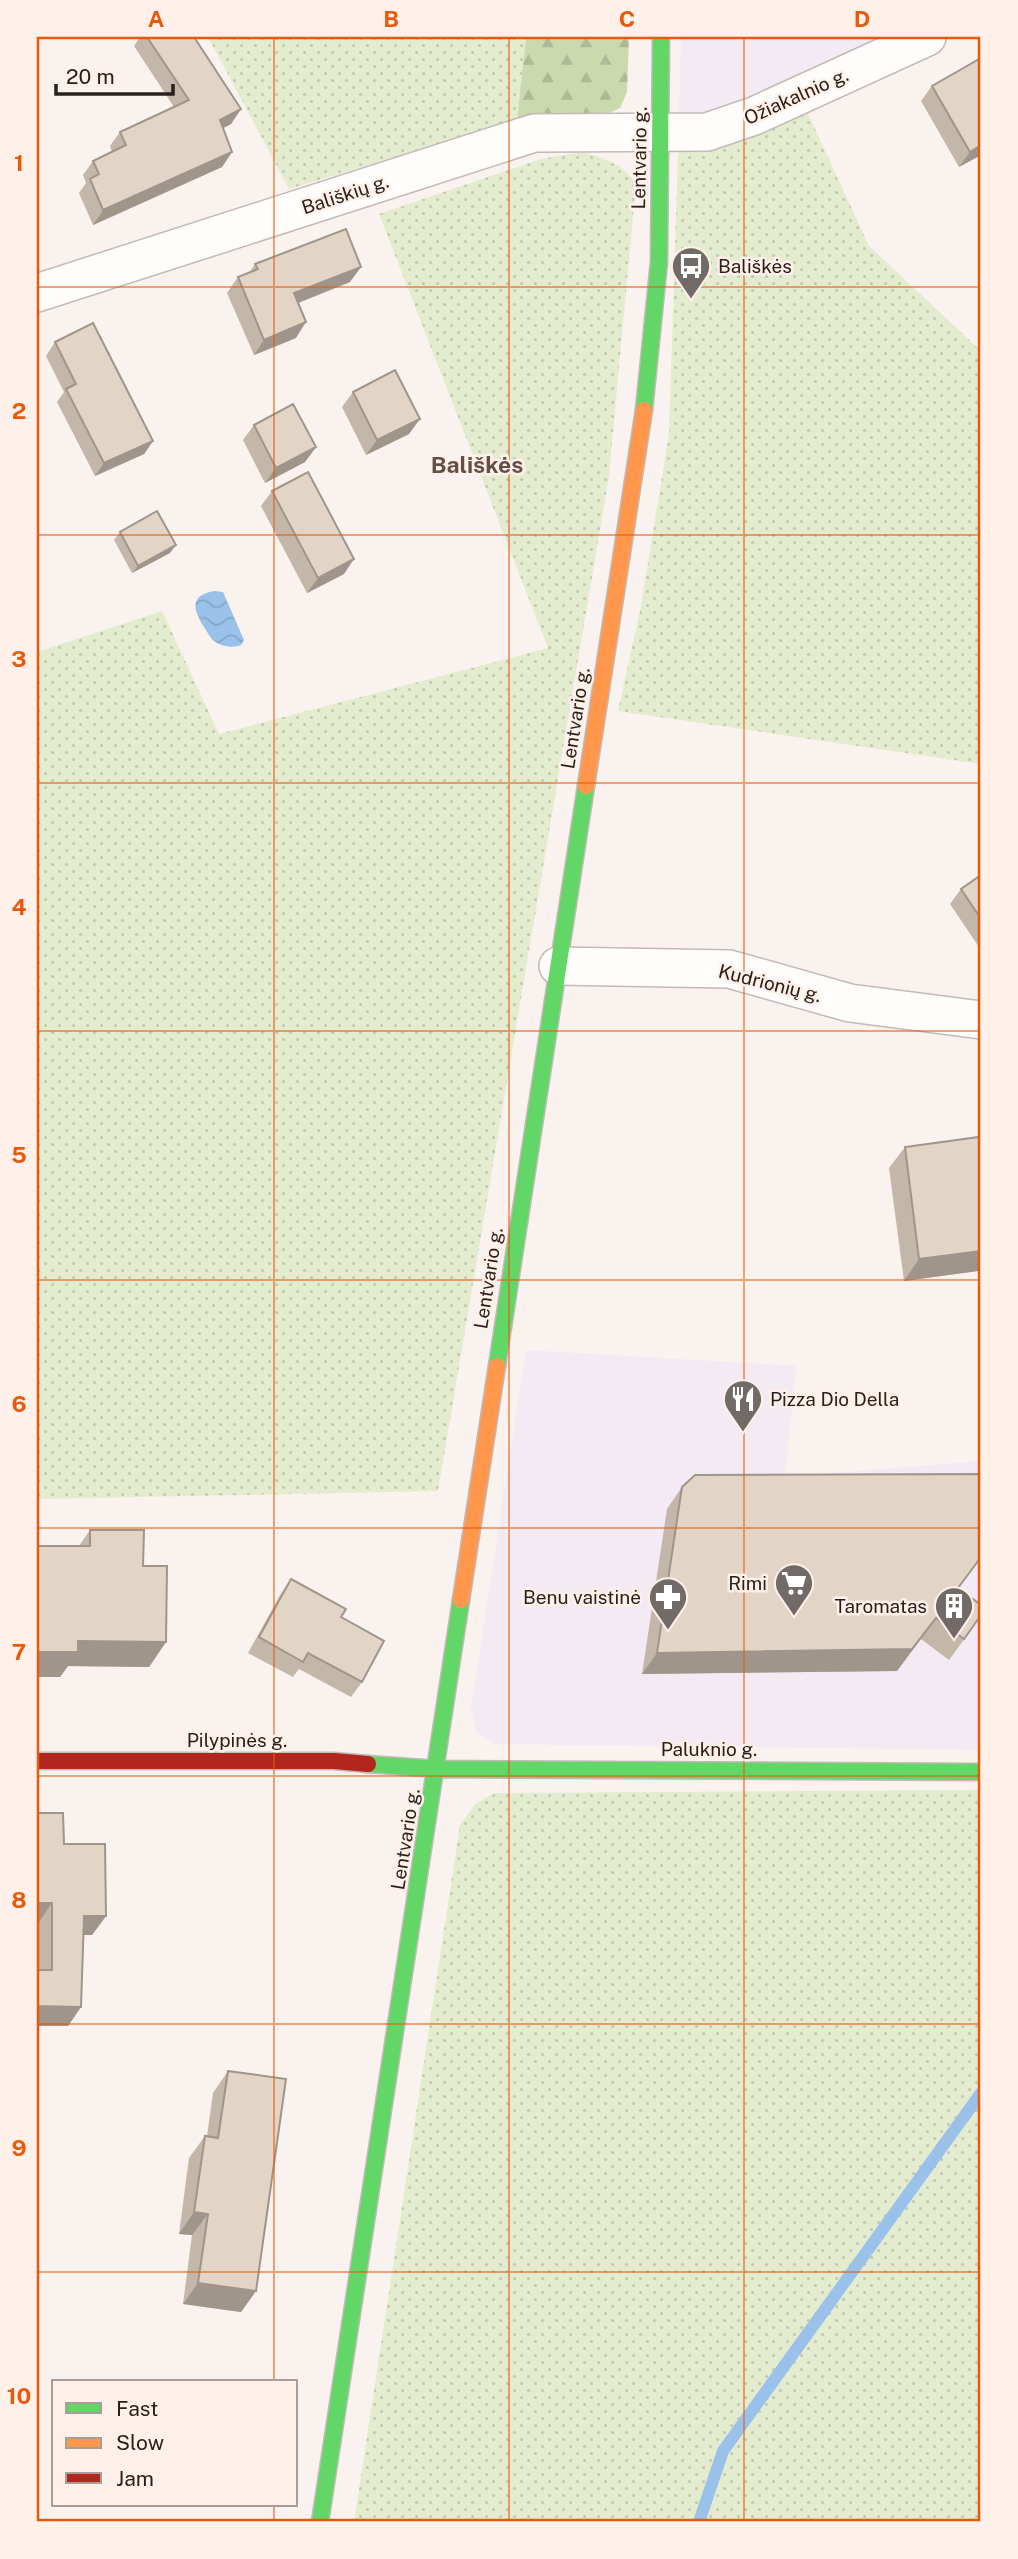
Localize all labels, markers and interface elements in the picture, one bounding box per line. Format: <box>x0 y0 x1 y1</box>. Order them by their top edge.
text: A <box>148 5 165 32</box>
text: B <box>383 5 399 32</box>
text: C <box>619 5 635 32</box>
text: D <box>854 5 870 32</box>
scale bar <box>56 52 173 96</box>
street label: Ožiakalnio g. <box>740 63 852 129</box>
text: 20 m <box>66 64 115 89</box>
street label: Lentvario g. <box>627 106 651 210</box>
text: 1 <box>14 149 24 176</box>
street label: Bališkių g. <box>299 170 391 218</box>
bus stop icon: Bališkės <box>670 245 712 300</box>
place label: Bališkės <box>718 255 792 277</box>
text: 2 <box>12 397 26 424</box>
district label: Bališkės <box>431 451 523 478</box>
text: 3 <box>11 645 27 672</box>
street label: Lentvario g. <box>556 666 594 770</box>
text: 4 <box>11 893 27 920</box>
street label: Kudrionių g. <box>716 960 824 1006</box>
text: 5 <box>11 1141 27 1168</box>
street label: Lentvario g. <box>469 1226 507 1330</box>
restaurant icon: Pizza Dio Della <box>722 1378 764 1433</box>
place label: Pizza Dio Della <box>770 1388 899 1410</box>
text: 6 <box>11 1390 27 1417</box>
supermarket icon: Rimi <box>773 1562 815 1617</box>
place label: Rimi <box>728 1572 767 1594</box>
pharmacy icon: Benu vaistinė <box>647 1576 689 1631</box>
building icon: Taromatas <box>933 1585 975 1640</box>
place label: Benu vaistinė <box>523 1586 641 1608</box>
place label: Taromatas <box>834 1595 927 1617</box>
text: 7 <box>12 1638 26 1665</box>
street label: Pilypinės g. <box>187 1729 287 1751</box>
street label: Paluknio g. <box>661 1738 757 1760</box>
street label: Lentvario g. <box>386 1787 424 1891</box>
text: 8 <box>11 1886 27 1913</box>
text: 9 <box>11 2134 27 2161</box>
legend <box>52 2380 298 2506</box>
text: 10 <box>7 2382 31 2409</box>
text: Fast <box>116 2396 158 2421</box>
text: Slow <box>116 2430 164 2455</box>
text: Jam <box>116 2466 154 2491</box>

